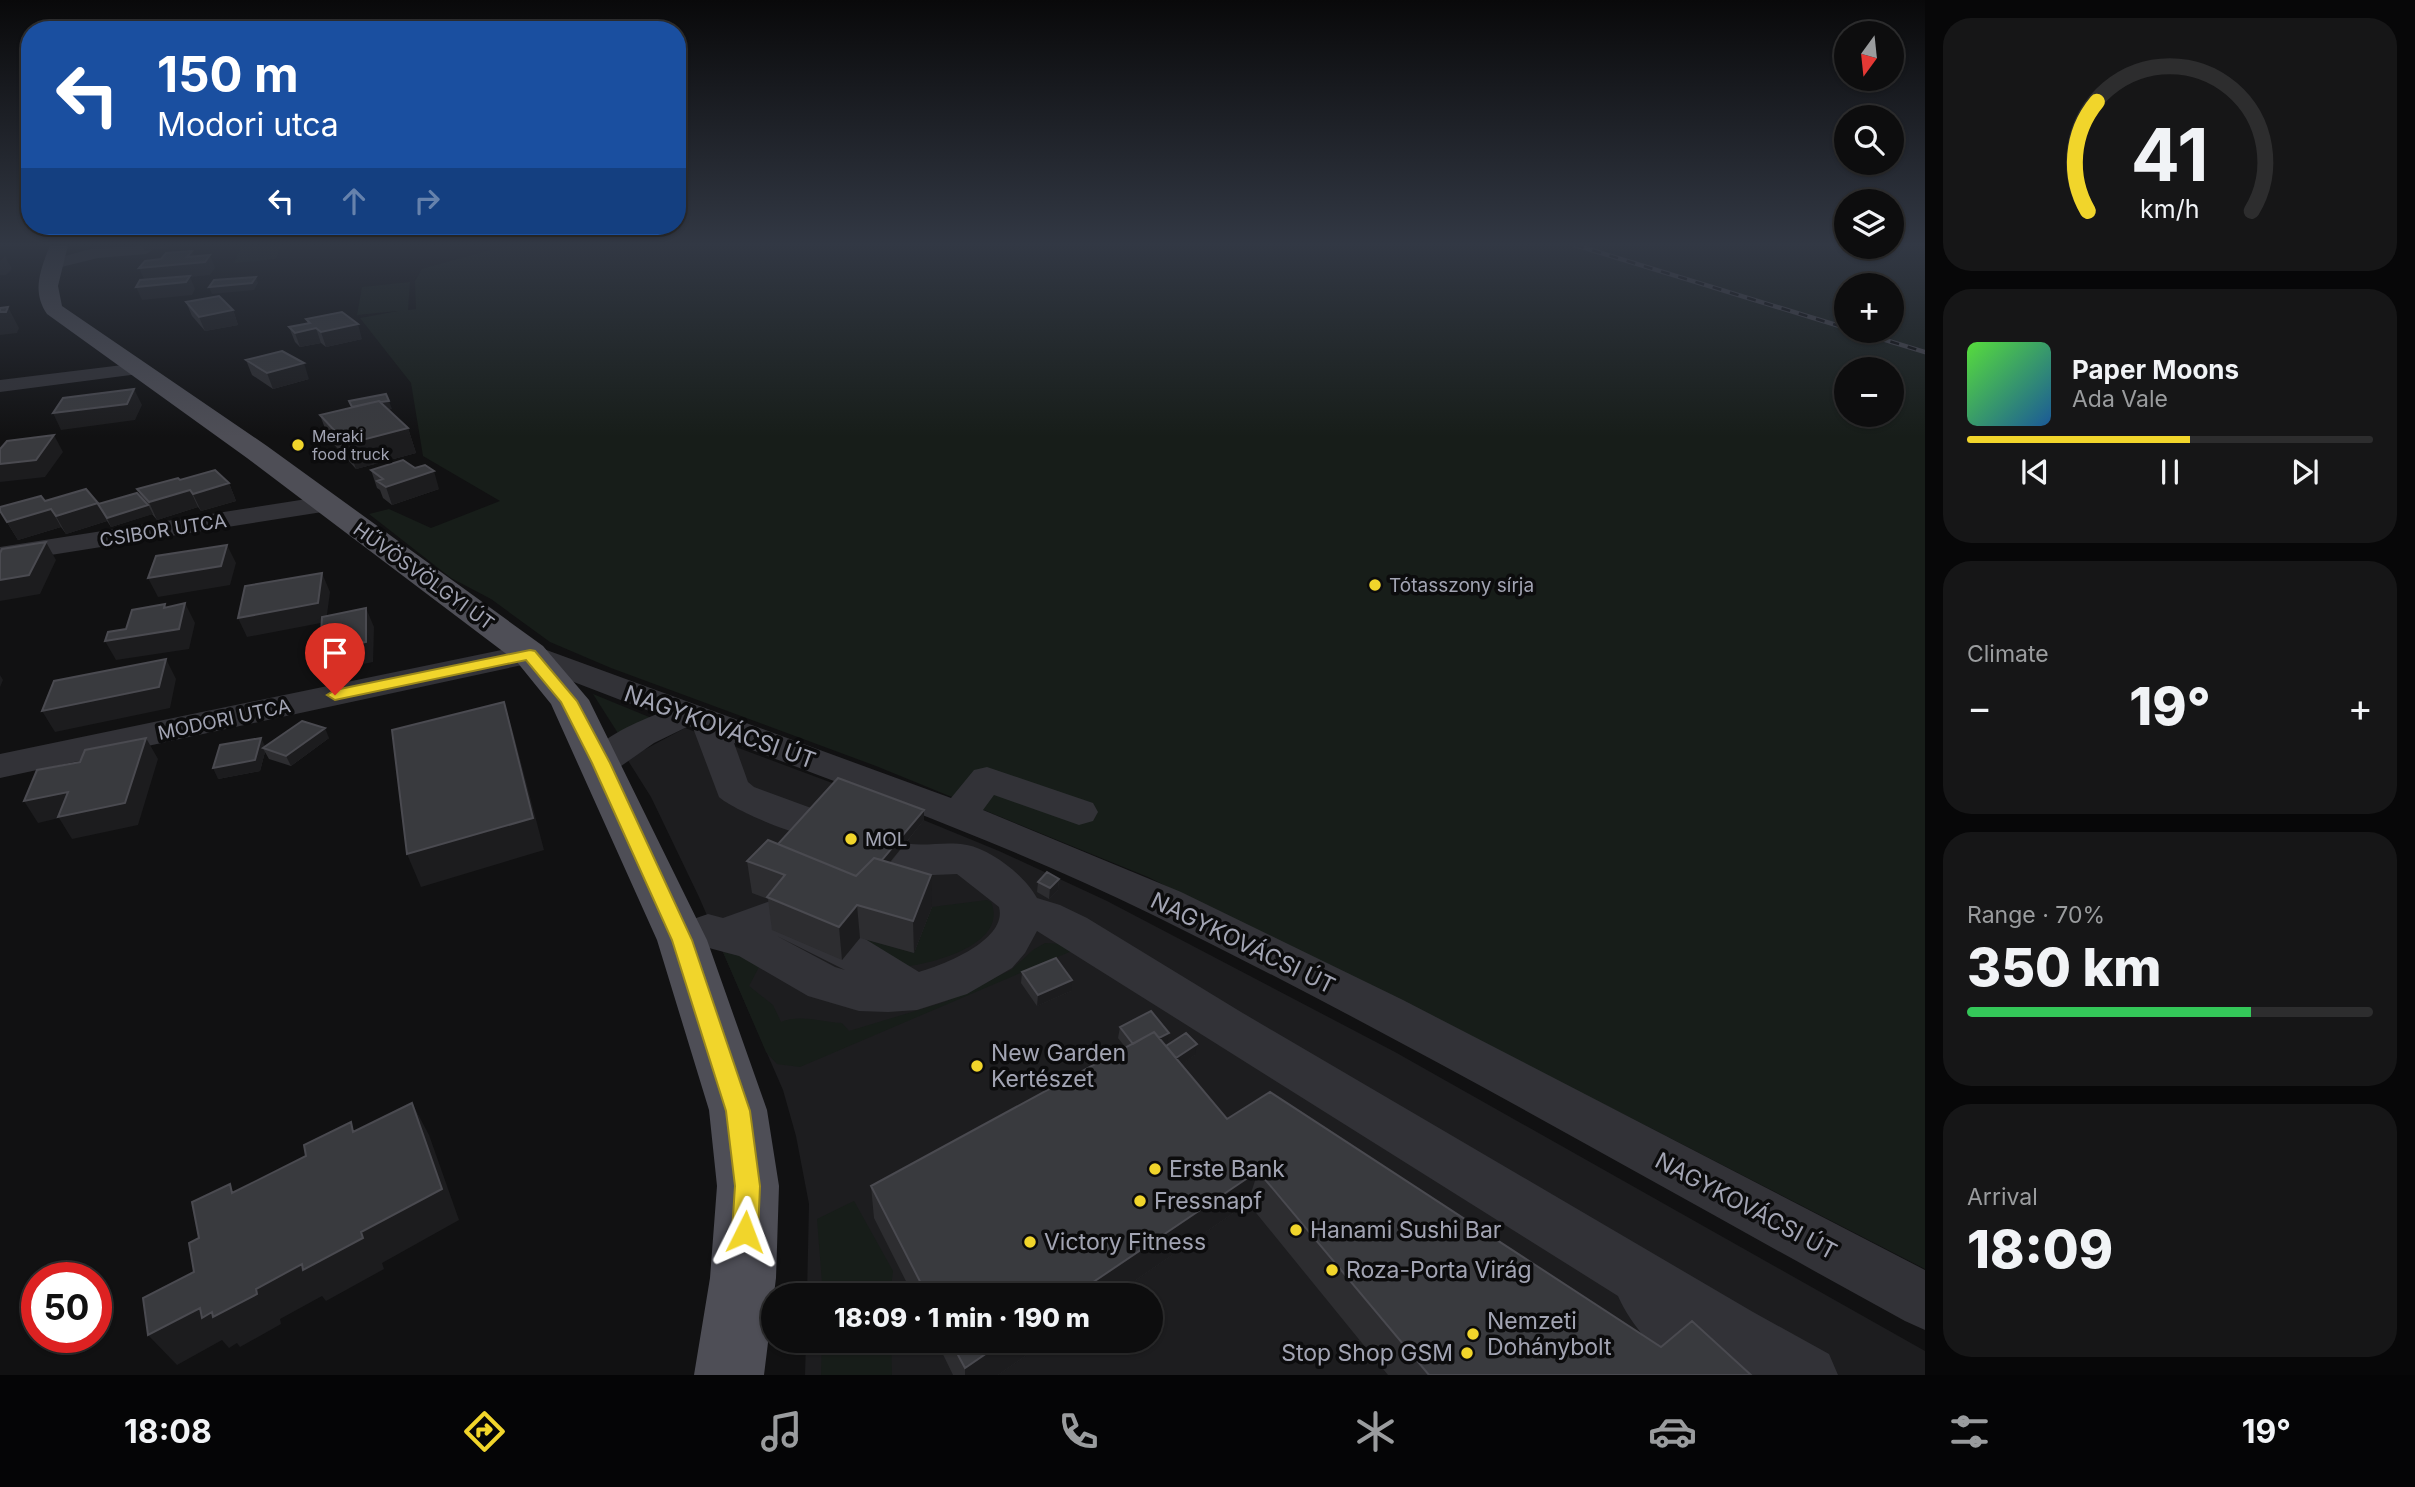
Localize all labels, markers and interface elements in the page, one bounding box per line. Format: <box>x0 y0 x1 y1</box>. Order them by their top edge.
north arrow <box>1834 21 1904 91</box>
map controls <box>1834 21 1904 427</box>
text: 150 m <box>157 45 299 104</box>
icon: left <box>42 49 133 140</box>
text: Modori utca <box>157 105 339 144</box>
button: search <box>1834 105 1904 175</box>
text: 41 <box>2131 110 2209 199</box>
icon: left <box>262 182 300 220</box>
icon: ahead <box>335 182 373 220</box>
icon: right <box>408 182 446 220</box>
button: layers <box>1834 189 1904 259</box>
text: km/h <box>2140 194 2200 224</box>
button: + <box>1834 273 1904 343</box>
text: Paper Moons <box>2072 354 2239 385</box>
button: − <box>1834 357 1904 427</box>
text: Ada Vale <box>2072 385 2168 413</box>
place label: Meraki food truck <box>312 426 390 464</box>
marker: Meraki food truck <box>290 437 306 453</box>
icon: previous <box>2016 453 2054 491</box>
icon: pause <box>2151 453 2189 491</box>
icon: next <box>2286 453 2324 491</box>
street label: CSIBOR UTCA <box>98 509 228 552</box>
street label: HŰVÖSVÖLGYI ÚT <box>349 517 499 635</box>
place label: Tótasszony sírja <box>1389 574 1534 597</box>
marker: Tótasszony sírja <box>1367 577 1383 593</box>
pin <box>305 623 365 695</box>
icon: arrive <box>316 634 354 672</box>
text: Climate <box>1967 640 2049 668</box>
text: 19° <box>2129 675 2211 738</box>
street label: NAGYKOVÁCSI ÚT <box>620 679 820 775</box>
text: − <box>1967 684 1992 730</box>
text: + <box>2348 684 2373 730</box>
street label: MODORI UTCA <box>156 694 293 745</box>
place label: MOL <box>865 828 907 851</box>
marker: MOL <box>843 831 859 847</box>
street label: NAGYKOVÁCSI ÚT <box>1146 886 1340 1000</box>
text: Range · 70% <box>1967 901 2105 929</box>
text: 350 km <box>1967 936 2161 999</box>
place label: New Garden Kertészet <box>991 1039 1126 1093</box>
marker: New Garden Kertészet <box>969 1058 985 1074</box>
street label: NAGYKOVÁCSI ÚT <box>1650 1146 1842 1266</box>
place label: Erste Bank <box>1169 1155 1285 1183</box>
marker: Erste Bank <box>1147 1161 1163 1177</box>
text: Arrival <box>1967 1183 2038 1211</box>
place label: Fressnapf <box>1154 1187 1262 1215</box>
marker: Fressnapf <box>1132 1193 1148 1209</box>
position arrow <box>708 1195 782 1269</box>
place label: Hanami Sushi Bar <box>1310 1216 1502 1244</box>
text: 18:09 <box>1967 1218 2113 1281</box>
marker: Hanami Sushi Bar <box>1288 1222 1304 1238</box>
place label: Victory Fitness <box>1044 1228 1206 1256</box>
marker: Victory Fitness <box>1022 1234 1038 1250</box>
place label: Roza-Porta Virág <box>1346 1256 1532 1284</box>
speed limit sign: 50 <box>21 1262 112 1353</box>
marker: Roza-Porta Virág <box>1324 1262 1340 1278</box>
text: 18:09 · 1 min · 190 m <box>834 1302 1090 1333</box>
place label: Nemzeti Dohánybolt <box>1487 1307 1612 1361</box>
marker: Nemzeti Dohánybolt <box>1465 1326 1481 1342</box>
place label: Stop Shop GSM <box>1281 1339 1453 1367</box>
marker: Stop Shop GSM <box>1459 1345 1475 1361</box>
icon: directions <box>460 1407 509 1456</box>
icon: music <box>757 1407 806 1456</box>
icon: phone <box>1054 1407 1103 1456</box>
icon: climate <box>1351 1407 1400 1456</box>
icon: car <box>1648 1407 1697 1456</box>
icon: filters <box>1945 1407 1994 1456</box>
text: 18:08 <box>124 1412 212 1451</box>
text: 19° <box>2242 1412 2291 1451</box>

